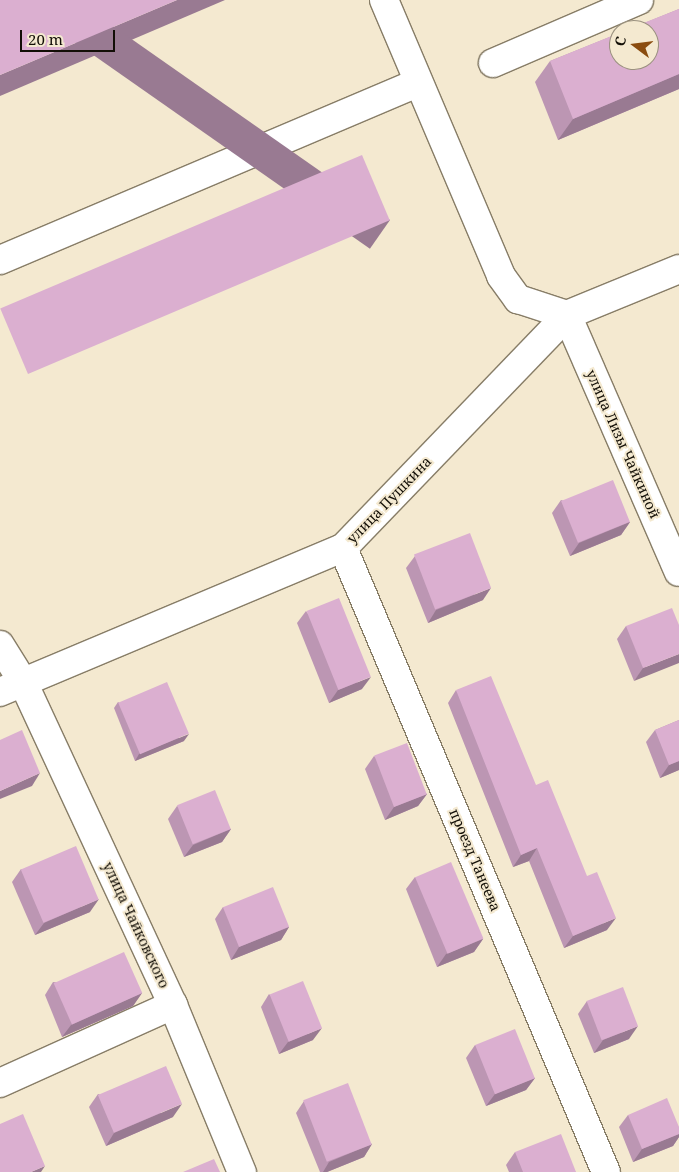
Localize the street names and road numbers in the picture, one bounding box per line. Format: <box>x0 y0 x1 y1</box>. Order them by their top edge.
street label: улица Лизы Чайкиной <box>583 367 663 521</box>
street label: улица Пушкина <box>343 453 435 547</box>
street label: проезд Танеева <box>446 806 504 914</box>
street label: улица Чайковского <box>99 859 173 991</box>

